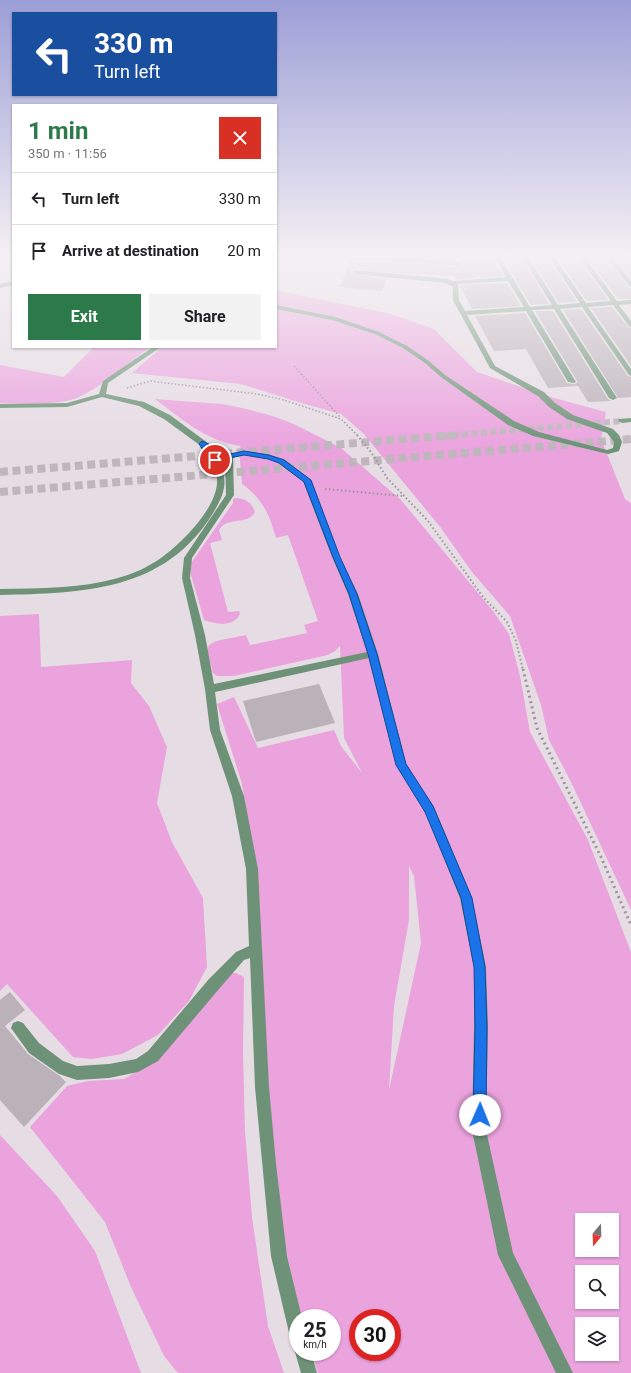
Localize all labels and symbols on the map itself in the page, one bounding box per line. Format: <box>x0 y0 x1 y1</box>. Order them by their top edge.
pin <box>198 443 232 477</box>
position arrow <box>459 1094 501 1136</box>
north arrow <box>575 1213 619 1257</box>
speed limit sign: 30 <box>349 1309 401 1361</box>

